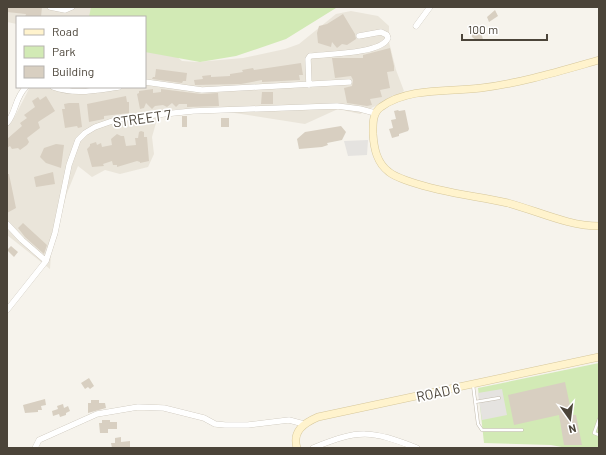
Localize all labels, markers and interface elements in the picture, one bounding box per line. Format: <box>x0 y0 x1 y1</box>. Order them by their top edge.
legend <box>16 16 146 88</box>
scale bar <box>462 16 547 42</box>
text: 100 m <box>468 22 498 36</box>
text: Road <box>52 24 79 38</box>
text: Park <box>52 44 76 58</box>
text: Building <box>52 64 94 78</box>
street label: STREET 7 <box>112 105 173 131</box>
street label: ROAD 6 <box>415 379 461 405</box>
north arrow <box>550 399 590 439</box>
text: N <box>567 422 578 436</box>

